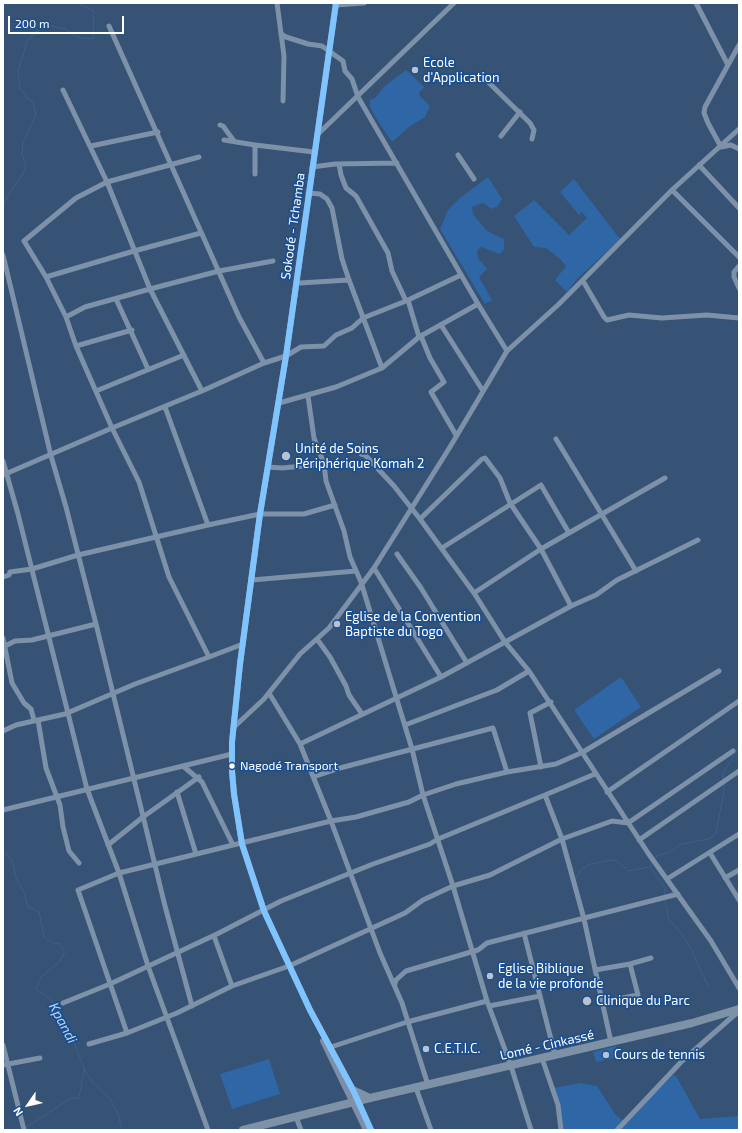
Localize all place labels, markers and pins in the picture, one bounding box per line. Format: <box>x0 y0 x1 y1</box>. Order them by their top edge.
place label: Ecole d'Application <box>423 55 500 86</box>
marker: Ecole d'Application <box>410 65 420 75</box>
place label: Unité de Soins Périphérique Komah 2 <box>295 441 424 472</box>
marker: Unité de Soins Périphérique Komah 2 <box>280 450 292 462</box>
place label: Eglise de la Convention Baptiste du Togo <box>345 609 481 640</box>
marker: Eglise de la Convention Baptiste du Togo <box>332 619 342 629</box>
place label: Nagodé Transport <box>240 759 338 773</box>
marker: Nagodé Transport <box>227 761 237 771</box>
place label: Eglise Biblique de la vie profonde <box>498 961 603 992</box>
marker: Eglise Biblique de la vie profonde <box>485 971 495 981</box>
place label: Clinique du Parc <box>596 993 690 1009</box>
marker: Clinique du Parc <box>581 995 593 1007</box>
place label: C.E.T.I.C. <box>434 1041 480 1057</box>
marker: C.E.T.I.C. <box>421 1044 431 1054</box>
place label: Cours de tennis <box>614 1047 705 1063</box>
marker: Cours de tennis <box>601 1050 611 1060</box>

